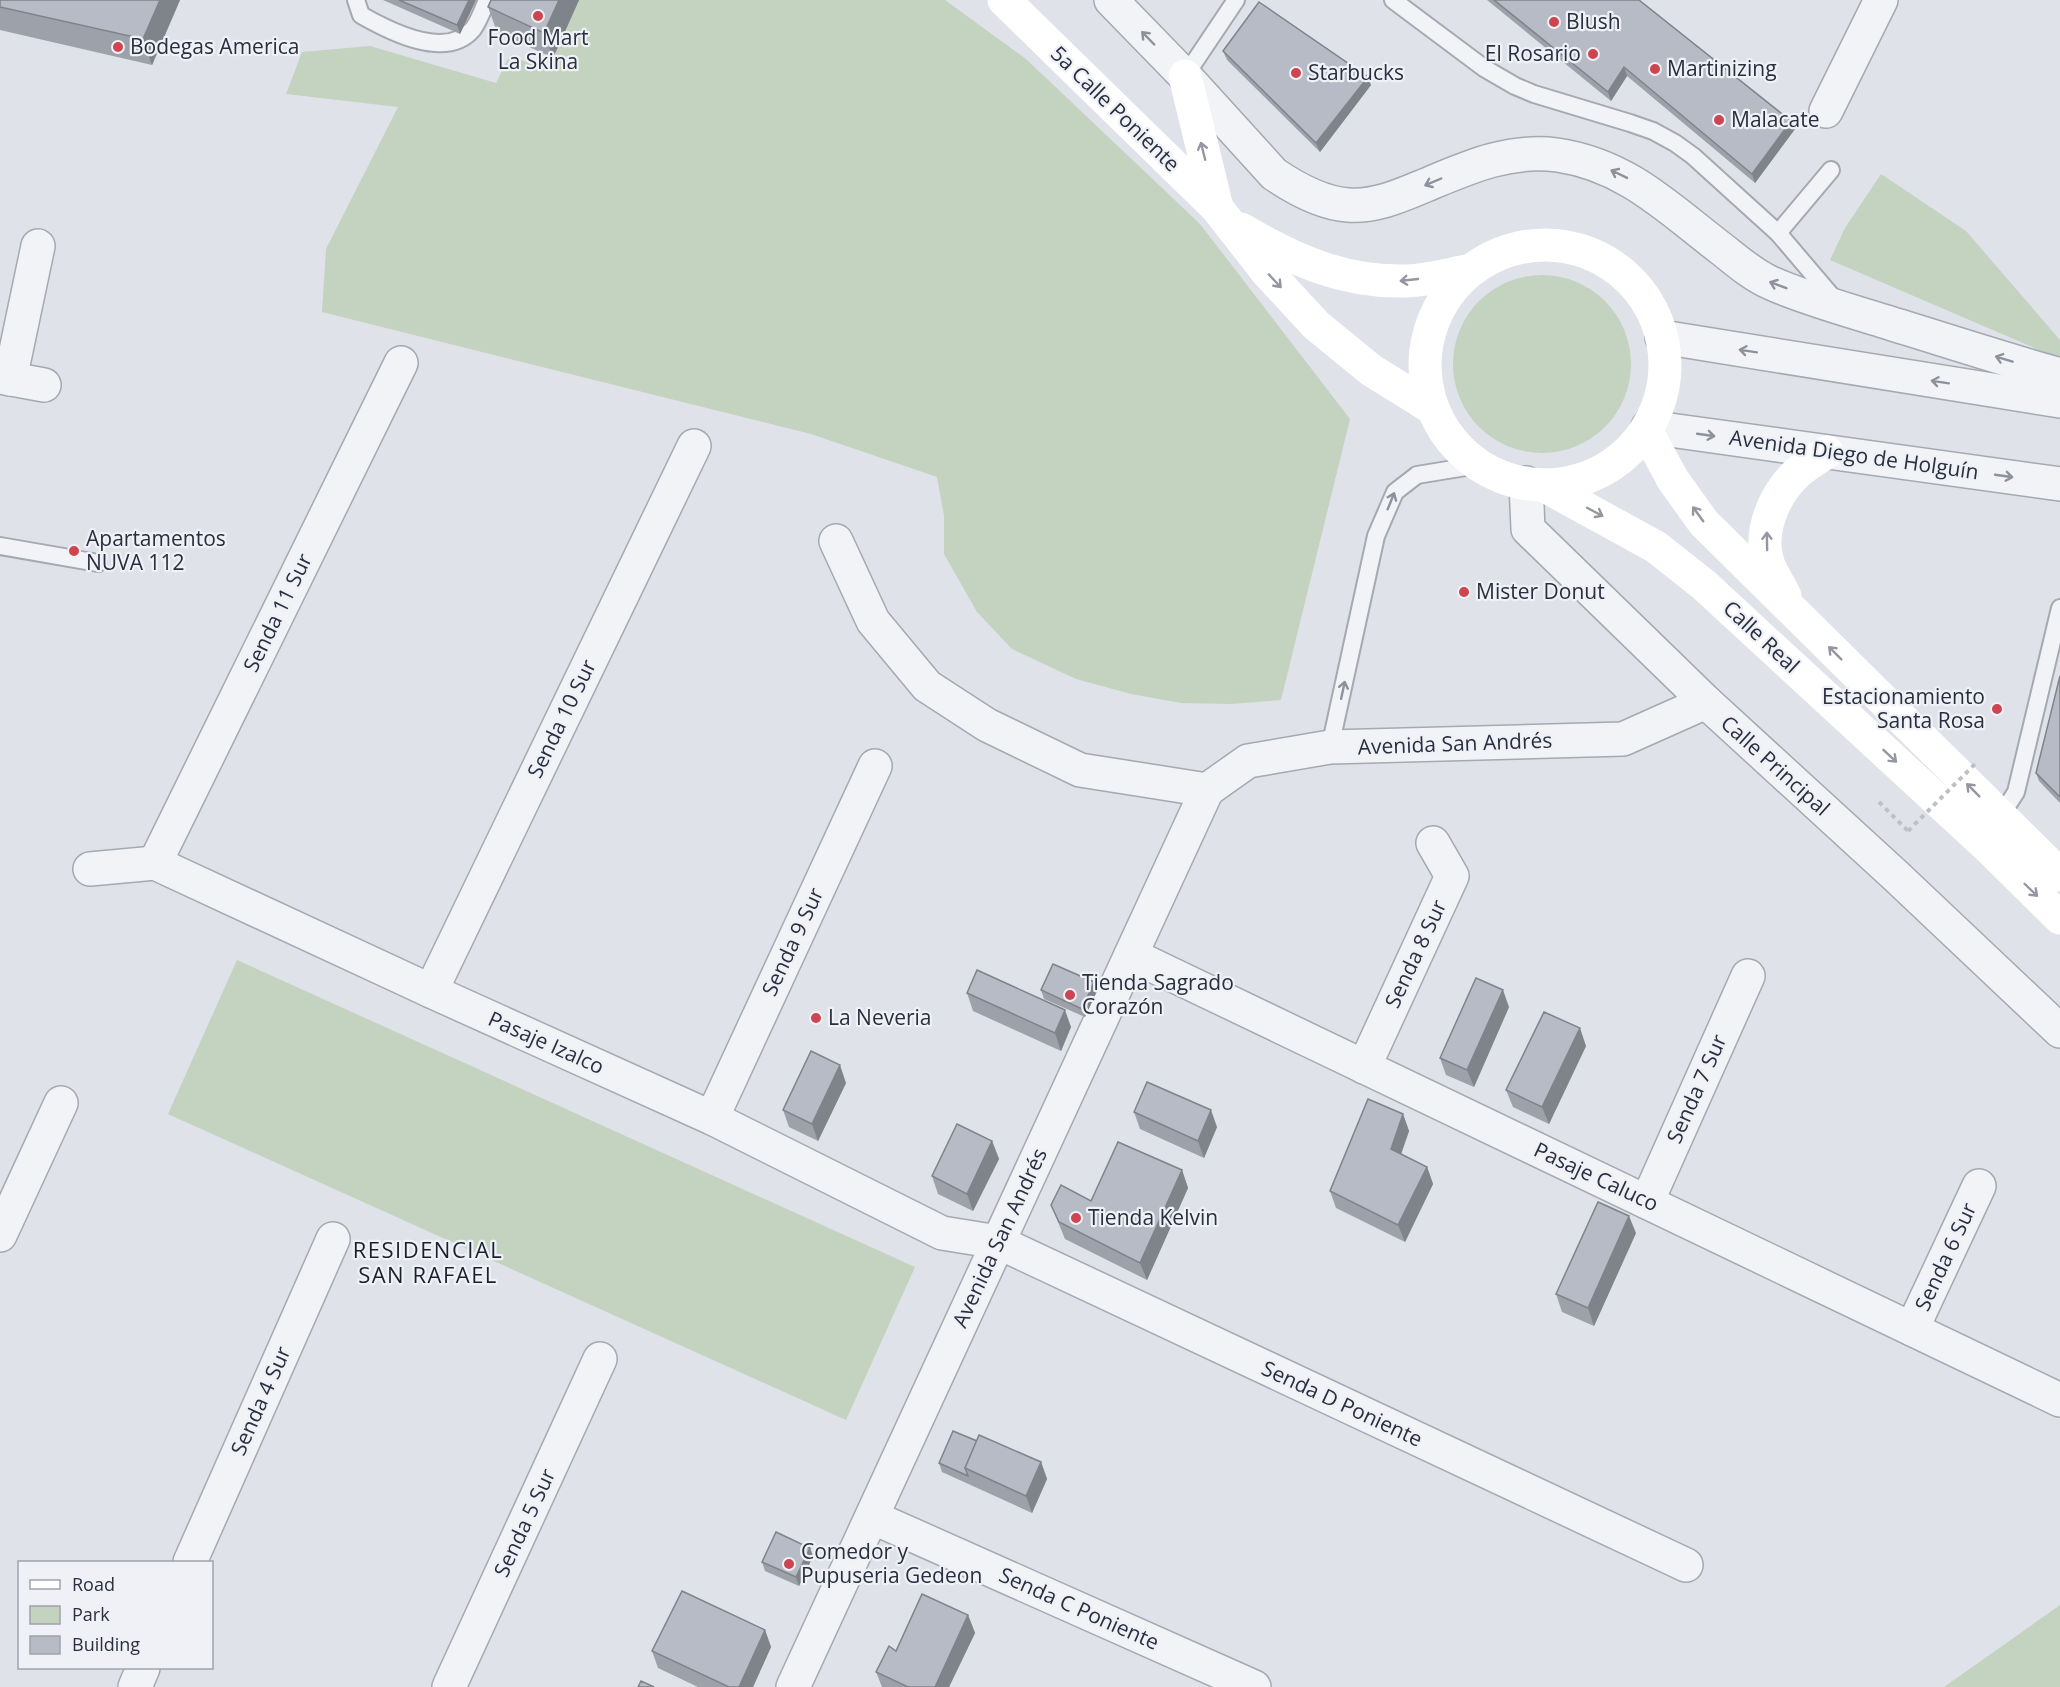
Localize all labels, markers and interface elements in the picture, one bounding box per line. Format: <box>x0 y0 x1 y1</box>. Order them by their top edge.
place label: Blush <box>1566 7 1621 35</box>
marker: Food Mart La Skina <box>531 9 545 23</box>
marker: Blush <box>1547 15 1561 29</box>
place label: Food Mart La Skina <box>487 23 589 75</box>
one-way arrow <box>1141 31 1155 46</box>
place label: Bodegas America <box>130 32 300 60</box>
street label: 5a Calle Poniente <box>1045 39 1186 177</box>
place label: El Rosario <box>1485 39 1581 67</box>
marker: Bodegas America <box>111 40 125 54</box>
marker: El Rosario <box>1586 47 1600 61</box>
place label: Martinizing <box>1667 54 1777 82</box>
place label: Starbucks <box>1308 58 1404 86</box>
marker: Martinizing <box>1648 62 1662 76</box>
marker: Starbucks <box>1289 66 1303 80</box>
place label: Malacate <box>1731 105 1820 133</box>
marker: Malacate <box>1712 113 1726 127</box>
one-way arrow <box>1197 142 1209 161</box>
one-way arrow <box>1611 168 1629 179</box>
one-way arrow <box>1424 177 1442 189</box>
one-way arrow <box>1268 273 1282 288</box>
one-way arrow <box>1400 275 1420 286</box>
one-way arrow <box>1770 279 1788 290</box>
one-way arrow <box>1738 345 1758 356</box>
one-way arrow <box>1995 353 2014 364</box>
one-way arrow <box>1931 376 1950 387</box>
street label: Avenida Diego de Holguín <box>1728 423 1981 485</box>
one-way arrow <box>1696 430 1716 441</box>
one-way arrow <box>1993 470 2013 481</box>
one-way arrow <box>1386 493 1397 511</box>
one-way arrow <box>1586 506 1603 518</box>
one-way arrow <box>1691 507 1704 523</box>
place label: Apartamentos NUVA 112 <box>86 524 226 576</box>
one-way arrow <box>1761 531 1772 551</box>
marker: Apartamentos NUVA 112 <box>67 544 81 558</box>
street label: Senda 11 Sur <box>236 548 318 676</box>
place label: Mister Donut <box>1476 577 1605 605</box>
marker: Mister Donut <box>1457 585 1471 599</box>
street label: Calle Real <box>1718 594 1806 679</box>
one-way arrow <box>1827 645 1842 660</box>
street label: Senda 10 Sur <box>520 654 602 782</box>
one-way arrow <box>1338 681 1349 700</box>
place label: Estacionamiento Santa Rosa <box>1822 682 1985 734</box>
marker: Estacionamiento Santa Rosa <box>1990 702 2004 716</box>
street label: Calle Principal <box>1715 709 1836 822</box>
street label: Avenida San Andrés <box>1357 726 1553 760</box>
one-way arrow <box>1882 749 1897 763</box>
one-way arrow <box>1966 782 1981 797</box>
street label: Senda 9 Sur <box>755 882 830 1000</box>
one-way arrow <box>2024 883 2039 898</box>
street label: Senda 8 Sur <box>1378 894 1453 1012</box>
place label: Tienda Sagrado Corazón <box>1082 968 1234 1020</box>
marker: Tienda Sagrado Corazón <box>1063 988 1077 1002</box>
place label: La Neveria <box>828 1003 932 1031</box>
street label: Pasaje Izalco <box>484 1004 609 1080</box>
marker: La Neveria <box>809 1011 823 1025</box>
street label: Senda 7 Sur <box>1660 1029 1733 1148</box>
street label: Pasaje Caluco <box>1530 1135 1663 1217</box>
street label: Avenida San Andrés <box>945 1143 1053 1332</box>
street label: Senda 6 Sur <box>1908 1197 1983 1315</box>
place label: Tienda Kelvin <box>1088 1203 1218 1231</box>
marker: Tienda Kelvin <box>1069 1211 1083 1225</box>
district label: RESIDENCIAL SAN RAFAEL <box>353 1234 503 1289</box>
street label: Senda 4 Sur <box>224 1341 297 1460</box>
street label: Senda D Poniente <box>1258 1354 1427 1453</box>
street label: Senda 5 Sur <box>487 1463 562 1581</box>
place label: Comedor y Pupuseria Gedeon <box>801 1537 982 1589</box>
marker: Comedor y Pupuseria Gedeon <box>782 1557 796 1571</box>
street label: Senda C Poniente <box>995 1560 1164 1656</box>
legend <box>18 1561 213 1669</box>
text: Road <box>72 1572 115 1596</box>
text: Park <box>72 1602 110 1626</box>
text: Building <box>72 1632 140 1656</box>

